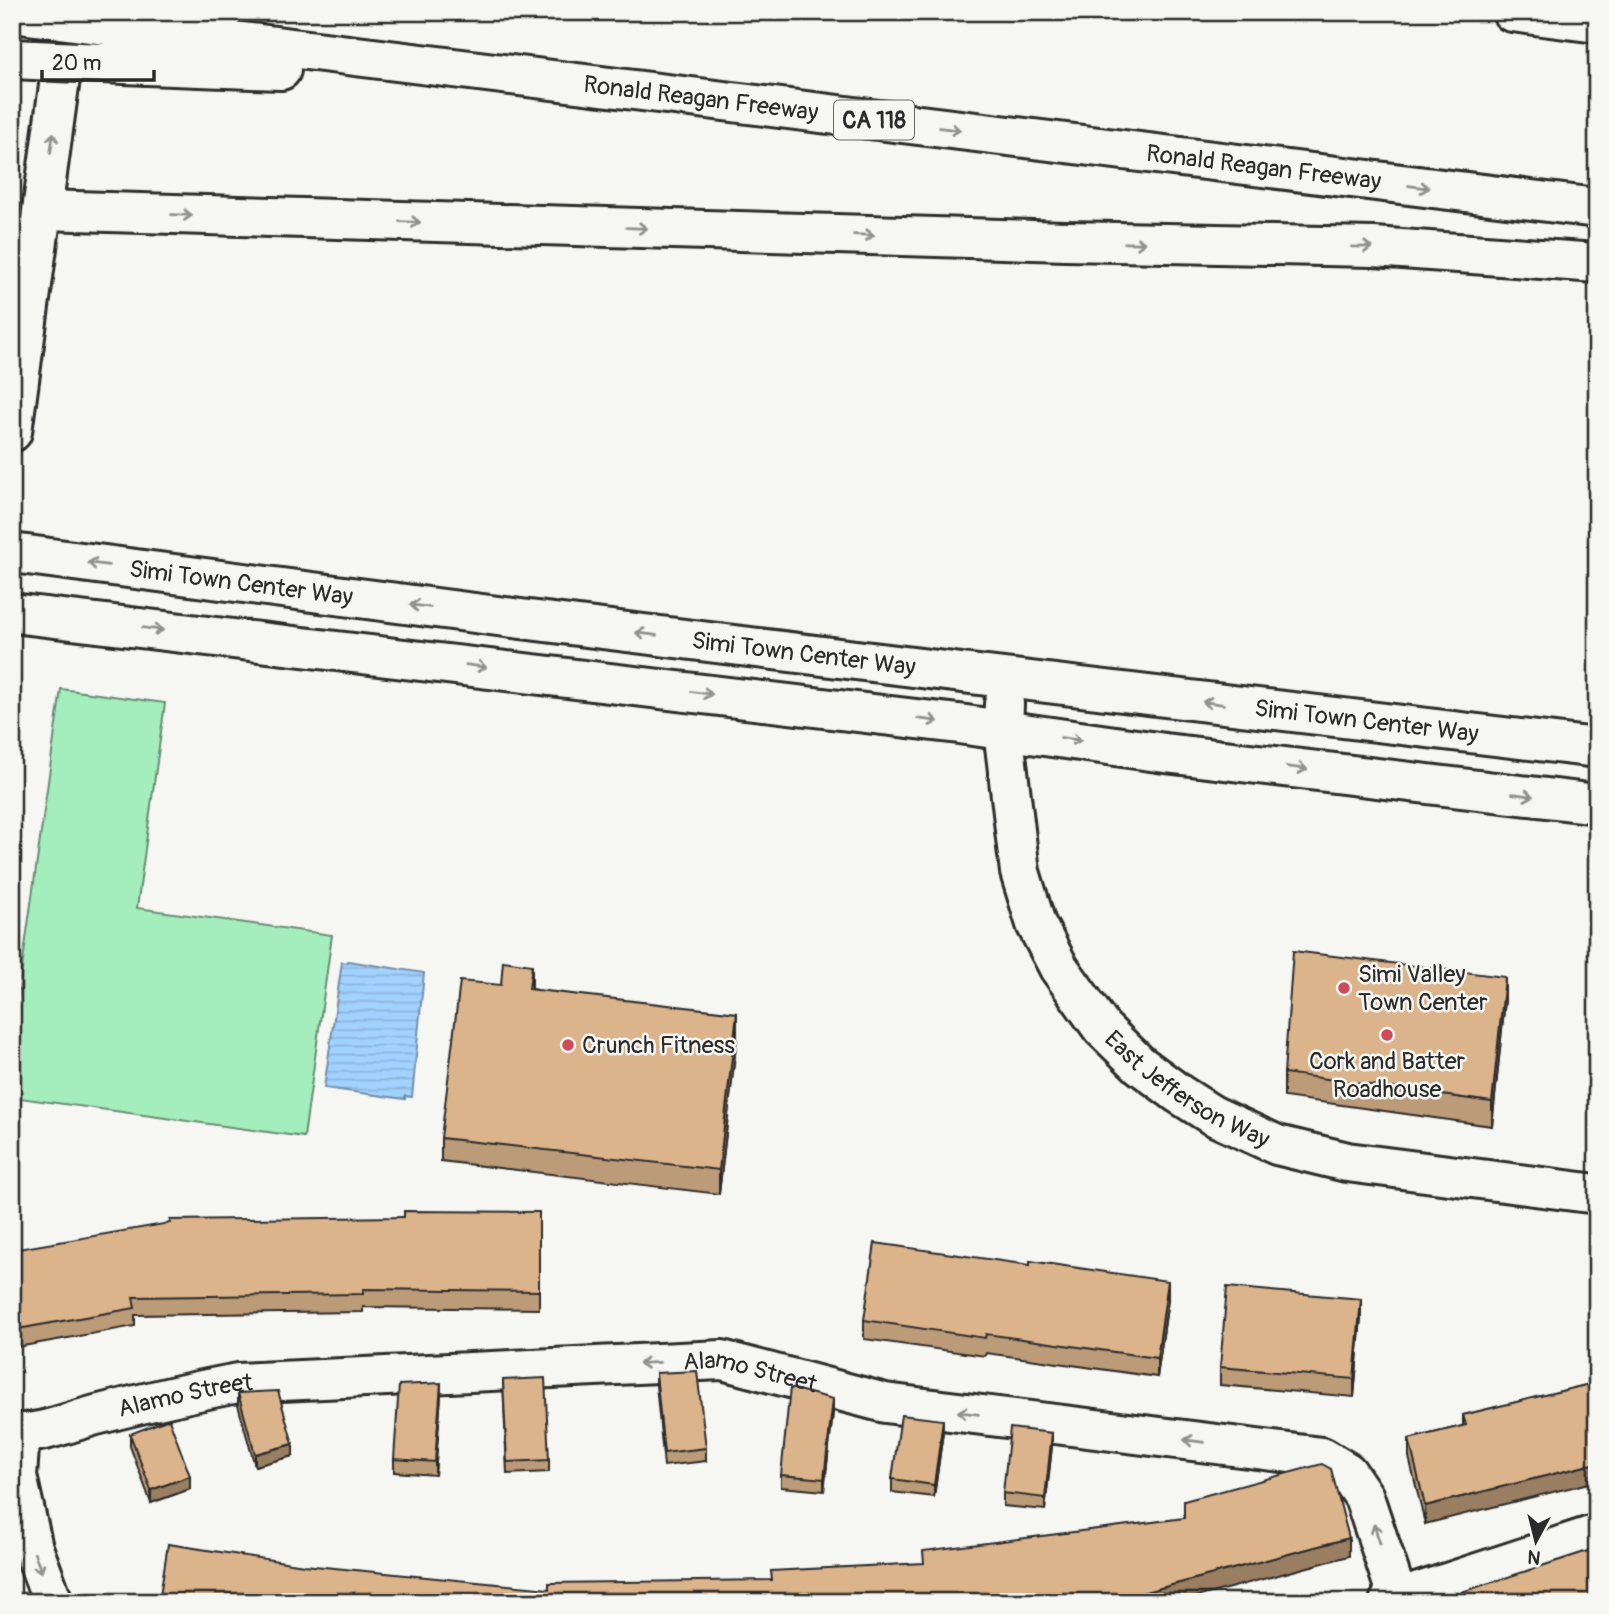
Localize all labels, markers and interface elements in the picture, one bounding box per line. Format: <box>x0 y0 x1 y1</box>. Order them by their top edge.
scale bar <box>42 38 154 82</box>
text: 20 m <box>52 50 101 77</box>
street label: Ronald Reagan Freeway <box>582 70 820 127</box>
road number: CA 118 <box>834 100 914 140</box>
one-way arrow <box>938 123 960 136</box>
one-way arrow <box>46 132 59 154</box>
street label: Ronald Reagan Freeway <box>1145 139 1383 196</box>
one-way arrow <box>1407 180 1429 193</box>
one-way arrow <box>170 208 193 221</box>
one-way arrow <box>398 215 421 228</box>
one-way arrow <box>625 222 648 235</box>
one-way arrow <box>853 229 876 242</box>
one-way arrow <box>1123 236 1146 249</box>
one-way arrow <box>1350 240 1373 254</box>
street label: Simi Town Center Way <box>127 554 355 612</box>
one-way arrow <box>87 557 109 570</box>
one-way arrow <box>409 599 432 612</box>
one-way arrow <box>141 623 164 636</box>
street label: Simi Town Center Way <box>690 626 917 682</box>
one-way arrow <box>635 628 658 641</box>
one-way arrow <box>465 660 487 673</box>
one-way arrow <box>691 686 713 699</box>
street label: Simi Town Center Way <box>1253 694 1480 749</box>
one-way arrow <box>1202 696 1224 709</box>
one-way arrow <box>916 713 939 726</box>
one-way arrow <box>1059 733 1082 746</box>
one-way arrow <box>1285 762 1307 775</box>
one-way arrow <box>1511 788 1533 801</box>
place label: Simi Valley Town Center <box>1358 960 1488 1017</box>
marker: Simi Valley Town Center <box>1336 980 1352 996</box>
street label: East Jefferson Way <box>1098 1025 1274 1155</box>
marker: Cork and Batter Roadhouse <box>1379 1027 1395 1043</box>
place label: Crunch Fitness <box>582 1031 735 1060</box>
marker: Crunch Fitness <box>560 1037 576 1053</box>
place label: Cork and Batter Roadhouse <box>1309 1047 1466 1104</box>
street label: Alamo Street <box>682 1345 821 1400</box>
one-way arrow <box>638 1357 661 1370</box>
street label: Alamo Street <box>115 1368 254 1424</box>
one-way arrow <box>957 1407 980 1420</box>
one-way arrow <box>1183 1435 1206 1448</box>
north arrow <box>1500 1506 1570 1576</box>
one-way arrow <box>1370 1523 1383 1545</box>
text: N <box>1526 1544 1542 1570</box>
one-way arrow <box>33 1552 46 1574</box>

